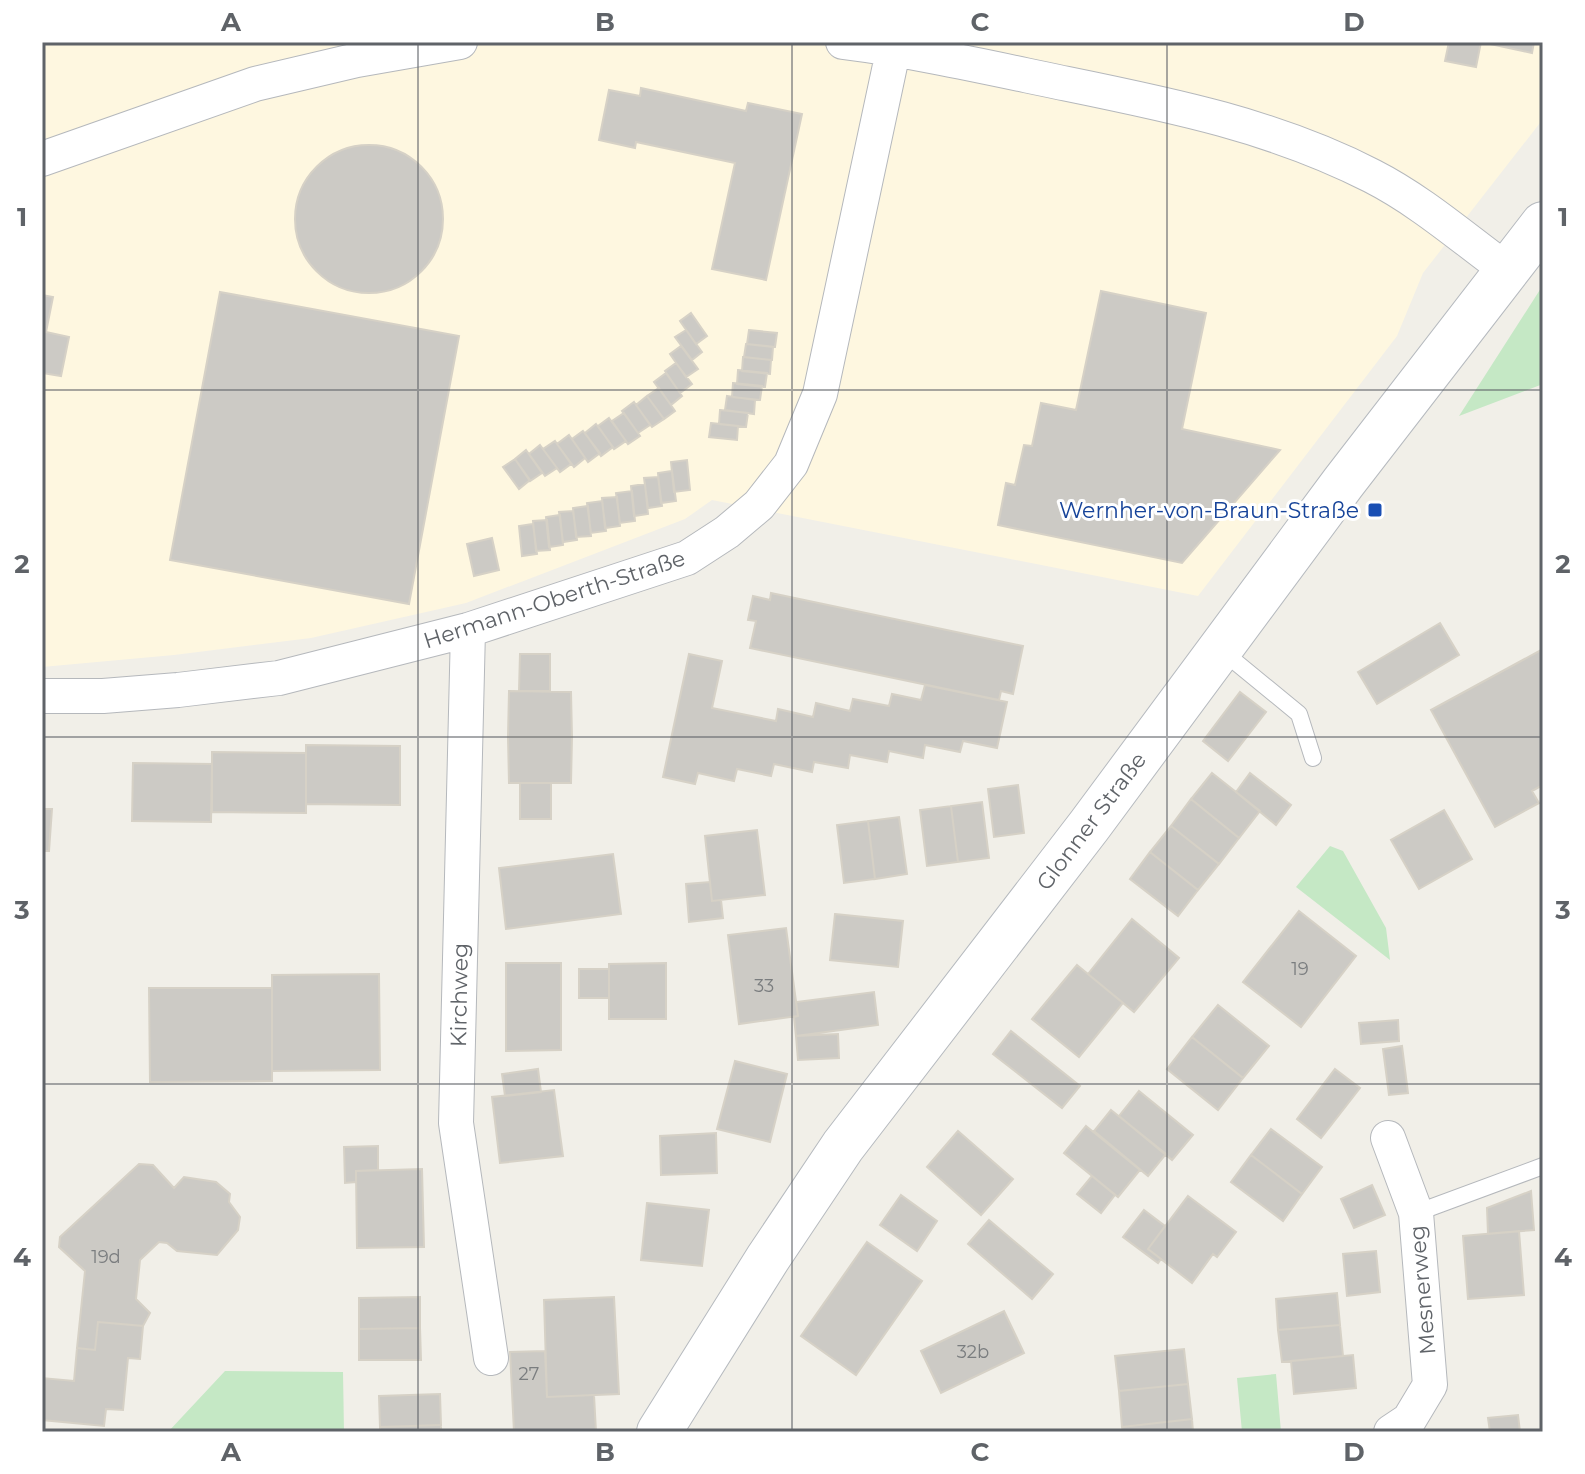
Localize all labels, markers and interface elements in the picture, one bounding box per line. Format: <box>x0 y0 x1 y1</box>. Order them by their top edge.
text: A <box>220 6 242 38</box>
text: B <box>595 6 615 38</box>
text: C <box>971 6 990 38</box>
text: D <box>1343 6 1365 38</box>
text: 1 <box>17 201 27 233</box>
text: 1 <box>1558 201 1568 233</box>
place label: Wernher-von-Braun-Straße <box>1059 497 1359 524</box>
marker: Wernher-von-Braun-Straße <box>1366 501 1384 519</box>
street label: Hermann-Oberth-Straße <box>420 544 688 655</box>
text: 2 <box>14 548 30 580</box>
text: 2 <box>1555 548 1571 580</box>
street label: Glonner Straße <box>1031 747 1152 896</box>
text: 3 <box>13 894 30 926</box>
text: 3 <box>1554 894 1571 926</box>
street label: Kirchweg <box>445 943 474 1047</box>
house number: 19 <box>1291 958 1309 980</box>
house number: 33 <box>754 975 774 997</box>
street label: Mesnerweg <box>1403 1224 1442 1356</box>
text: 4 <box>13 1241 31 1273</box>
text: 4 <box>1554 1241 1572 1273</box>
house number: 19d <box>91 1246 121 1268</box>
house number: 32b <box>957 1341 989 1363</box>
house number: 27 <box>519 1363 539 1385</box>
text: A <box>220 1436 242 1468</box>
text: B <box>595 1436 615 1468</box>
text: C <box>971 1436 990 1468</box>
text: D <box>1343 1436 1365 1468</box>

